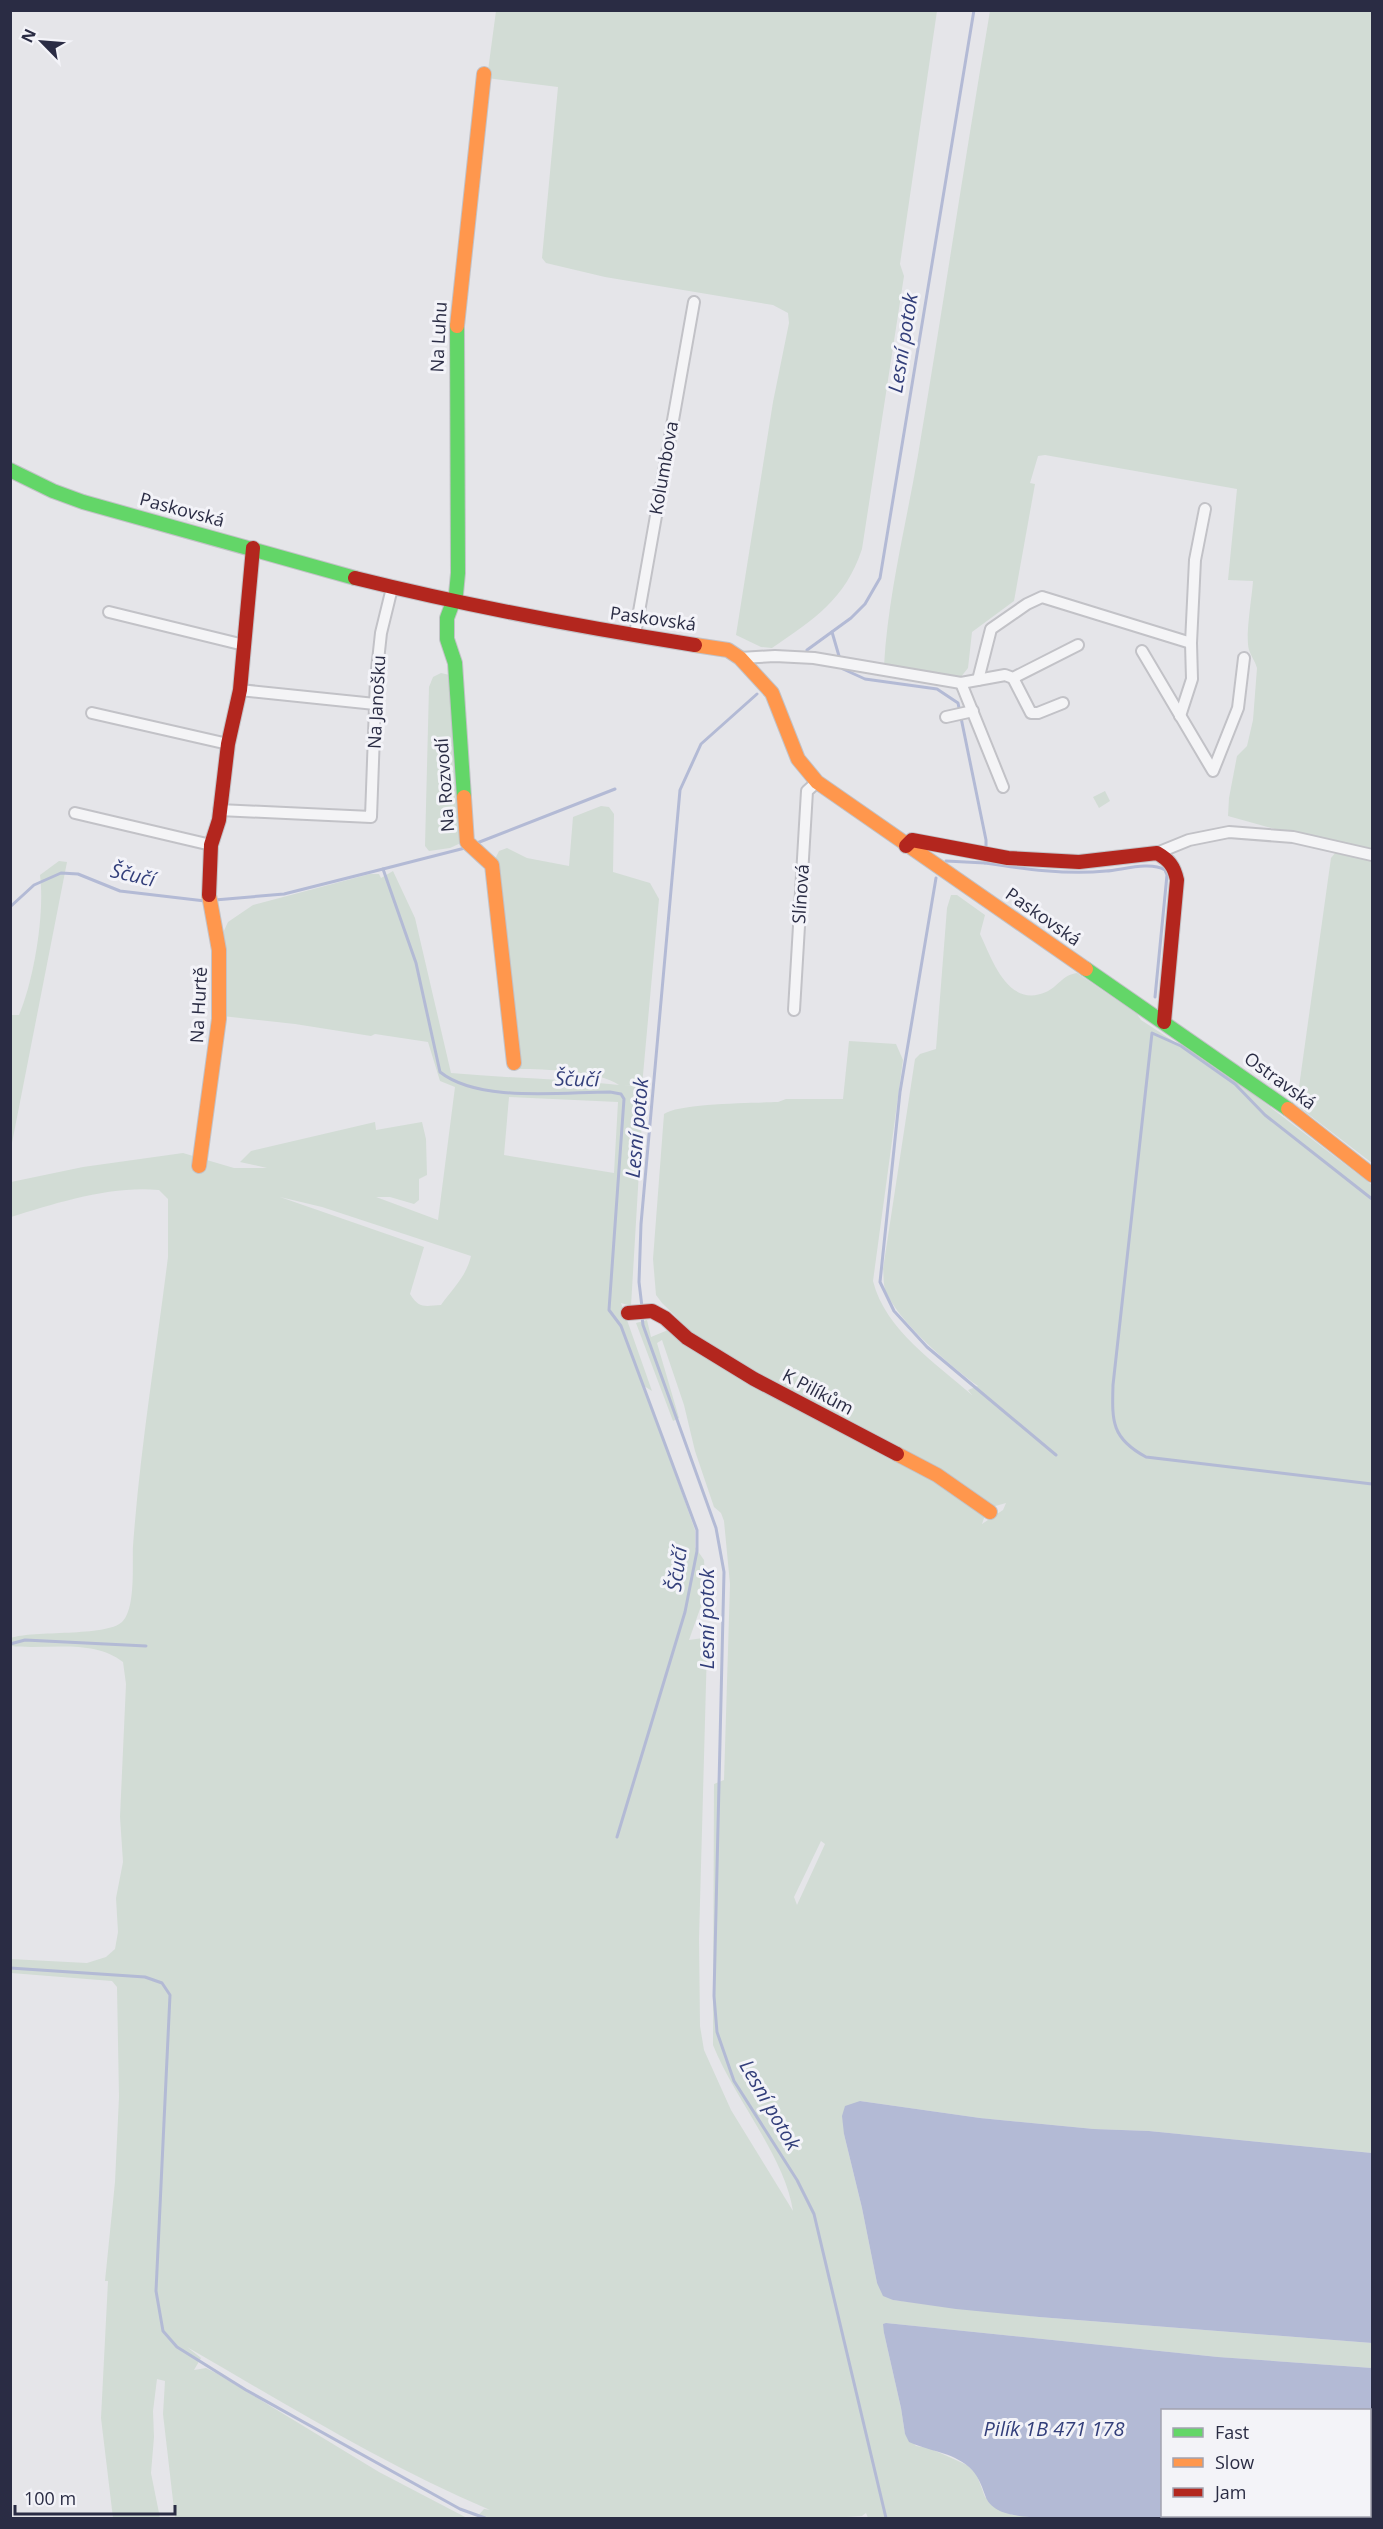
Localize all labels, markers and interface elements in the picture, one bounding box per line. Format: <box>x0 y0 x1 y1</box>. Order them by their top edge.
north arrow <box>12 12 72 72</box>
text: N <box>16 25 41 46</box>
water label: Lesní potok <box>881 290 924 395</box>
street label: Na Luhu <box>424 301 452 373</box>
street label: Kolumbova <box>643 419 683 517</box>
street label: Paskovská <box>137 486 227 532</box>
street label: Paskovská <box>609 600 698 636</box>
street label: Na Janošku <box>362 654 390 750</box>
street label: Na Rozvodí <box>429 737 459 833</box>
water label: Ščučí <box>108 856 161 893</box>
street label: Slínová <box>786 863 814 925</box>
street label: Paskovská <box>1001 881 1086 951</box>
street label: Na Hurtě <box>184 966 212 1044</box>
street label: Ostravská <box>1240 1046 1321 1114</box>
water label: Ščučí <box>554 1065 603 1092</box>
water label: Lesní potok <box>619 1076 654 1179</box>
street label: K Pilíkům <box>779 1362 858 1420</box>
water label: Ščučí <box>660 1542 693 1593</box>
water label: Lesní potok <box>693 1568 720 1669</box>
water label: Lesní potok <box>734 2055 808 2156</box>
legend <box>1161 2409 1371 2517</box>
water label: Pilík 1B 471 178 <box>984 2415 1124 2442</box>
text: Fast <box>1215 2420 1249 2444</box>
text: Slow <box>1215 2450 1254 2474</box>
scale bar <box>15 2478 176 2516</box>
text: Jam <box>1213 2480 1247 2504</box>
text: 100 m <box>24 2486 76 2510</box>

